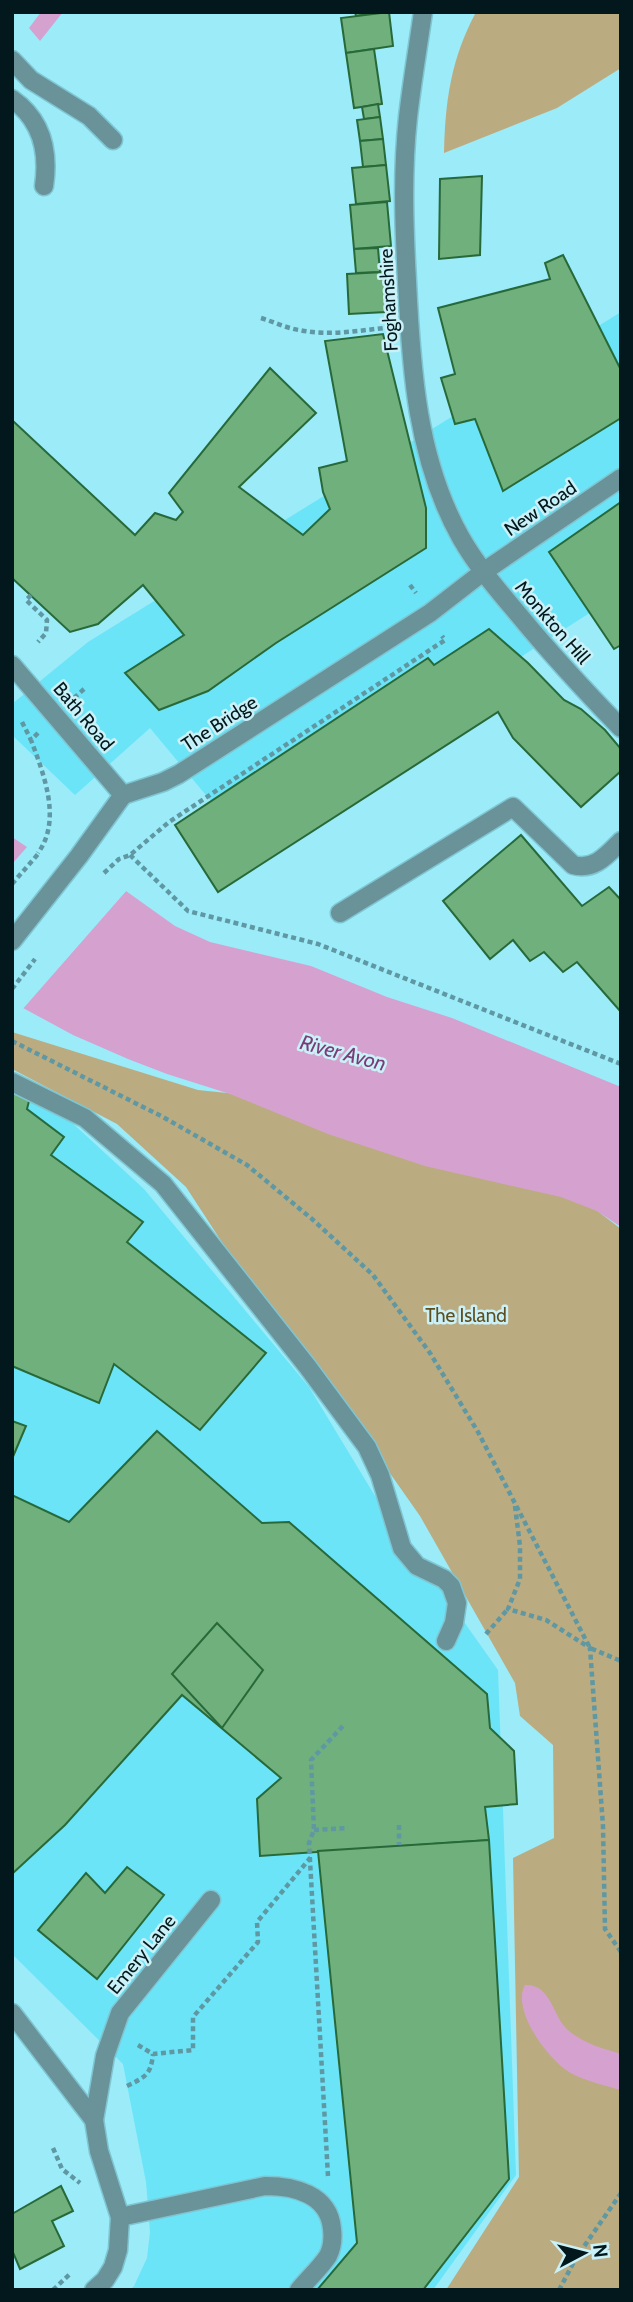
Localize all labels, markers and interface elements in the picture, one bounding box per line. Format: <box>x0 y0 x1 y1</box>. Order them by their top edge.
street label: Foghamshire <box>374 248 403 352</box>
street label: New Road <box>500 476 581 541</box>
street label: Monkton Hill <box>510 576 595 669</box>
street label: Bath Road <box>48 677 119 755</box>
street label: The Bridge <box>177 690 262 756</box>
water label: River Avon <box>297 1029 389 1076</box>
park label: The Island <box>425 1304 507 1327</box>
street label: Emery Lane <box>102 1910 181 1999</box>
north arrow <box>549 2218 619 2288</box>
text: N <box>588 2243 613 2259</box>

